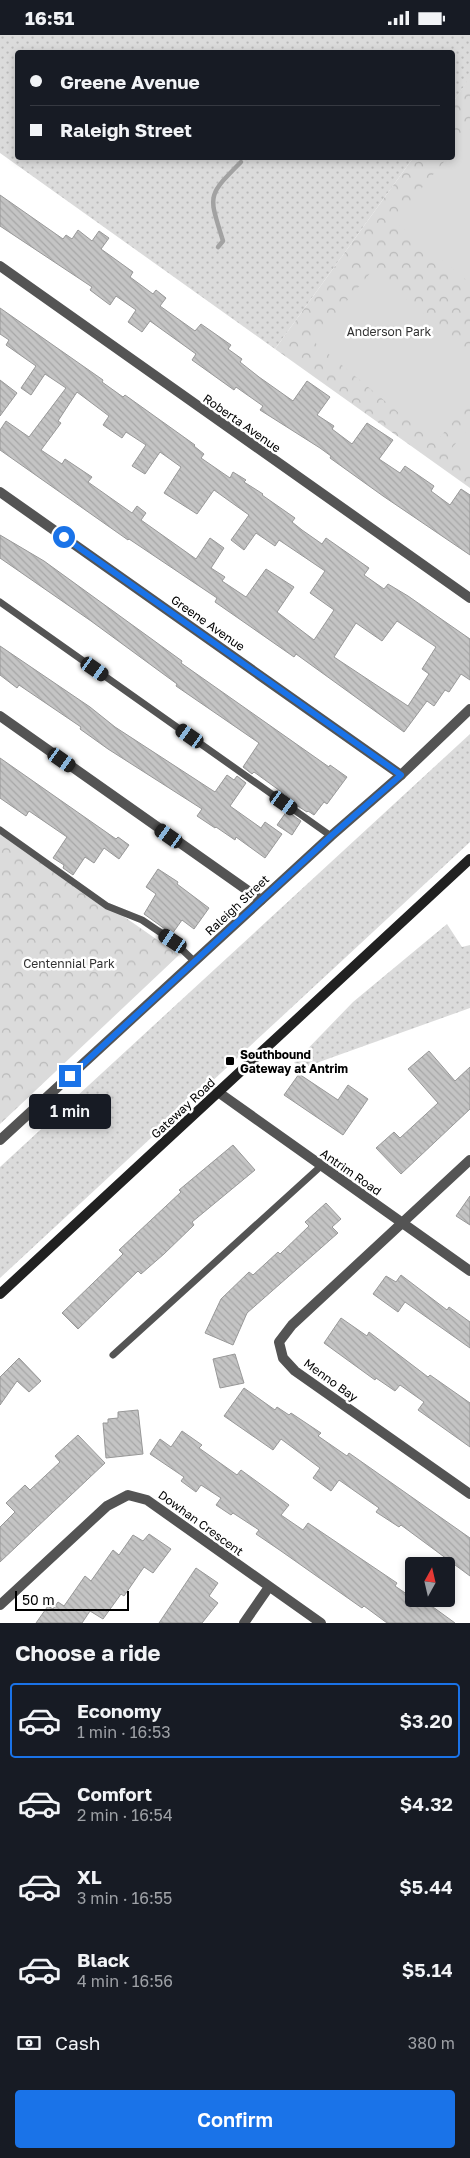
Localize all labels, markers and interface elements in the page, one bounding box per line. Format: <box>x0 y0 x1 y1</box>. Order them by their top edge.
text: 16:51 <box>25 6 74 29</box>
text: Greene Avenue <box>60 70 200 93</box>
text: Raleigh Street <box>60 118 192 141</box>
park label: Anderson Park <box>347 324 431 339</box>
street label: Roberta Avenue <box>200 391 284 455</box>
route start <box>53 526 75 548</box>
street label: Greene Avenue <box>168 592 248 654</box>
car <box>78 654 111 684</box>
car <box>173 721 206 751</box>
car <box>45 745 78 775</box>
car <box>267 788 300 818</box>
car <box>152 821 185 851</box>
street label: Raleigh Street <box>202 871 272 938</box>
car <box>156 926 189 956</box>
park label: Centennial Park <box>23 956 115 971</box>
place label: Southbound Gateway at Antrim <box>240 1047 348 1076</box>
marker: Southbound Gateway at Antrim <box>224 1055 236 1067</box>
route end <box>59 1065 81 1087</box>
street label: Gateway Road <box>148 1075 218 1141</box>
callout: 1 min <box>29 1093 111 1129</box>
text: 1 min <box>50 1101 90 1121</box>
street label: Antrim Road <box>318 1145 384 1199</box>
street label: Menno Bay <box>301 1355 361 1405</box>
street label: Dowhan Crescent <box>156 1487 247 1559</box>
north arrow <box>405 1557 455 1607</box>
map controls <box>405 1557 455 1607</box>
scale bar <box>15 1588 129 1611</box>
text: 50 m <box>22 1591 55 1608</box>
text: Choose a ride <box>15 1639 161 1666</box>
icon: car <box>17 1698 62 1743</box>
text: Economy <box>77 1699 162 1722</box>
text: $3.20 <box>400 1709 453 1732</box>
text: 1 min · 16:53 <box>77 1722 171 1742</box>
icon: car <box>17 1781 62 1826</box>
text: Comfort <box>77 1782 152 1805</box>
text: $4.32 <box>400 1792 453 1815</box>
text: 2 min · 16:54 <box>77 1805 173 1825</box>
icon: car <box>17 1864 62 1909</box>
text: XL <box>77 1865 102 1888</box>
text: $5.44 <box>399 1875 453 1898</box>
text: 3 min · 16:55 <box>77 1888 172 1908</box>
icon: car <box>17 1947 62 1992</box>
text: Black <box>77 1948 130 1971</box>
text: $5.14 <box>402 1958 453 1981</box>
text: 4 min · 16:56 <box>77 1971 173 1991</box>
icon: cash <box>15 2029 43 2057</box>
text: Cash <box>55 2031 100 2054</box>
text: 380 m <box>408 2033 455 2053</box>
button: Confirm <box>15 2090 455 2148</box>

